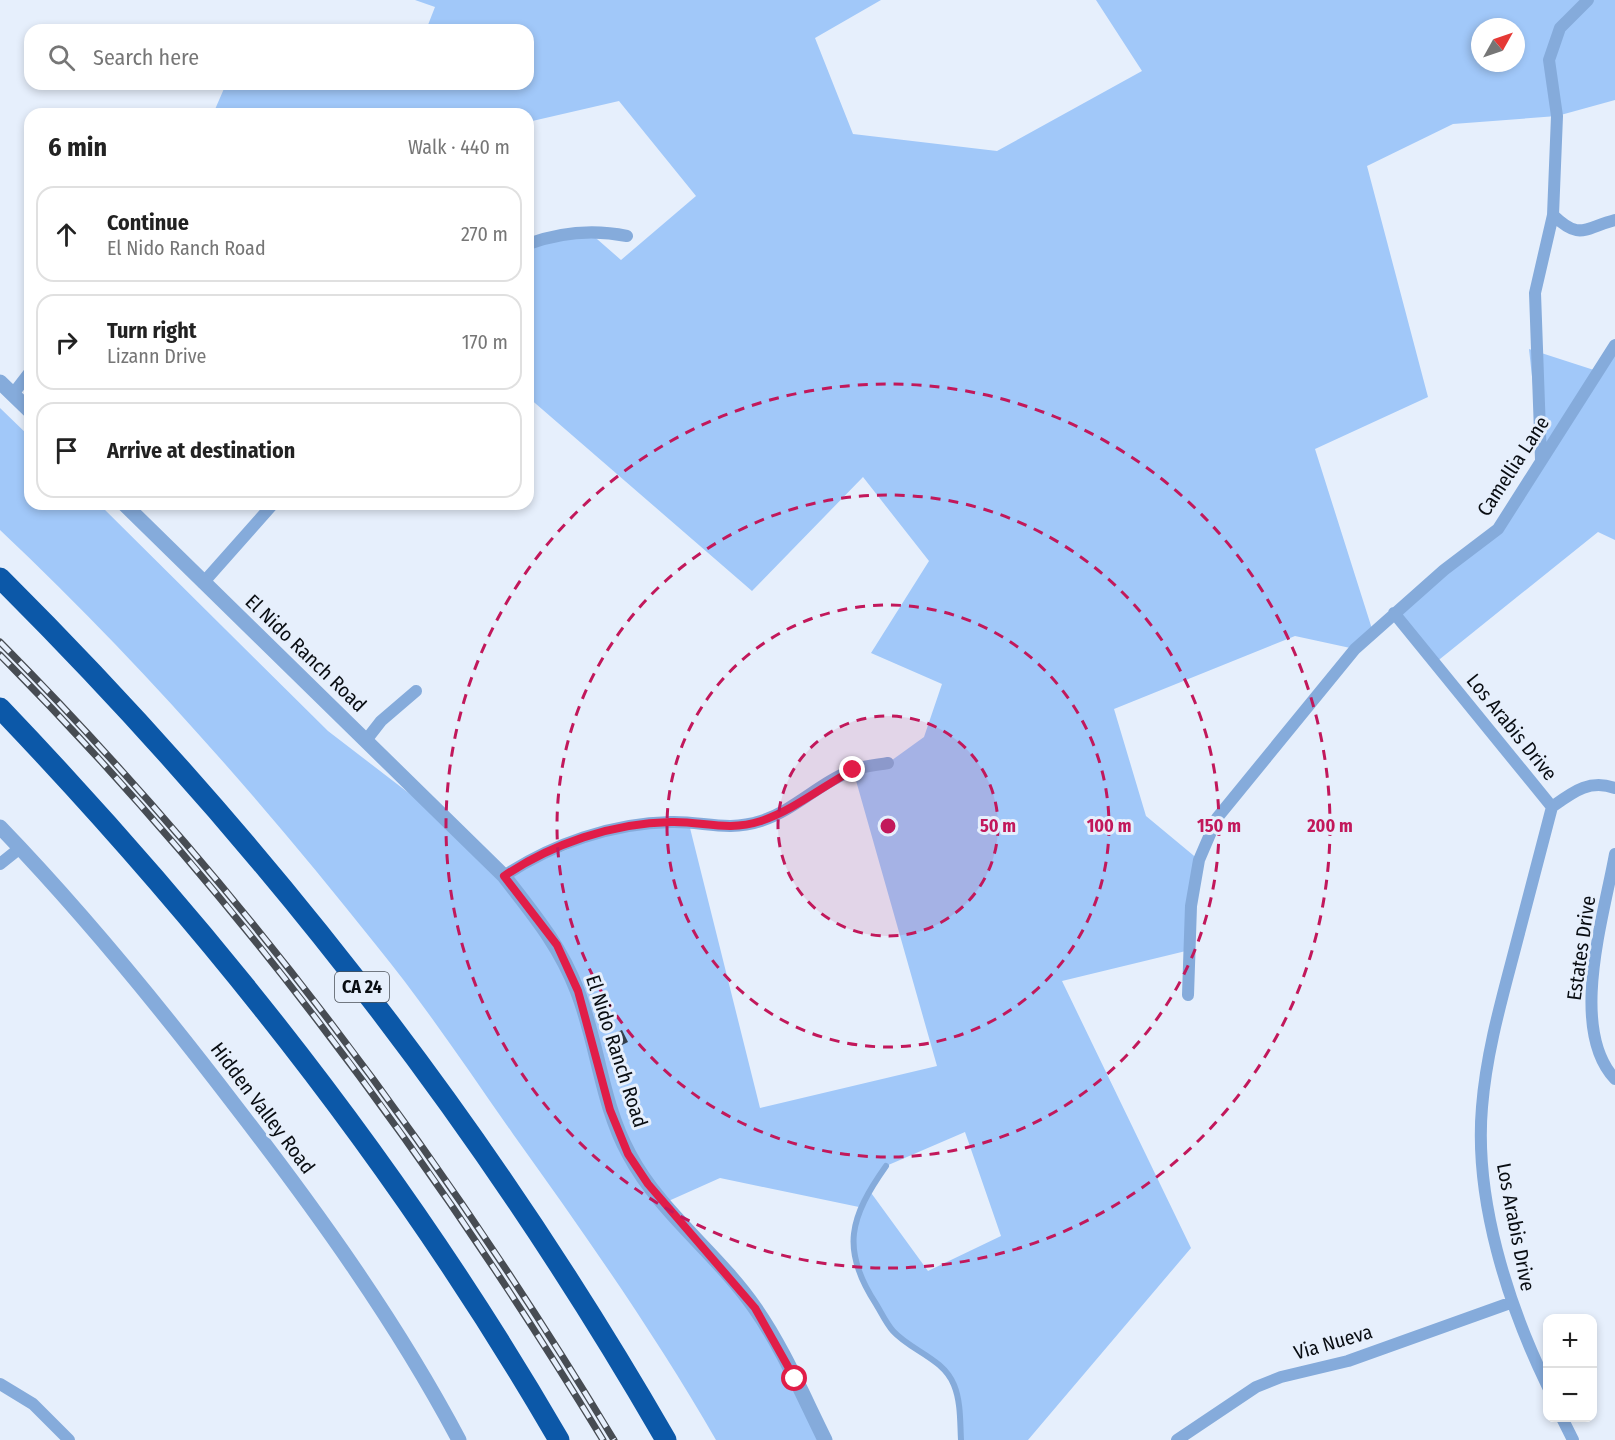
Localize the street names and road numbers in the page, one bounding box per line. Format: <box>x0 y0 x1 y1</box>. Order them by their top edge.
street label: Camellia Lane <box>1472 412 1554 520</box>
street label: El Nido Ranch Road <box>241 589 371 717</box>
street label: Los Arabis Drive <box>1462 669 1562 785</box>
street label: Estates Drive <box>1562 894 1600 1002</box>
road number: CA 24 <box>335 972 389 1002</box>
street label: El Nido Ranch Road <box>581 972 653 1130</box>
street label: Hidden Valley Road <box>206 1038 320 1178</box>
street label: Los Arabis Drive <box>1492 1161 1540 1293</box>
street label: Via Nueva <box>1291 1319 1375 1365</box>

